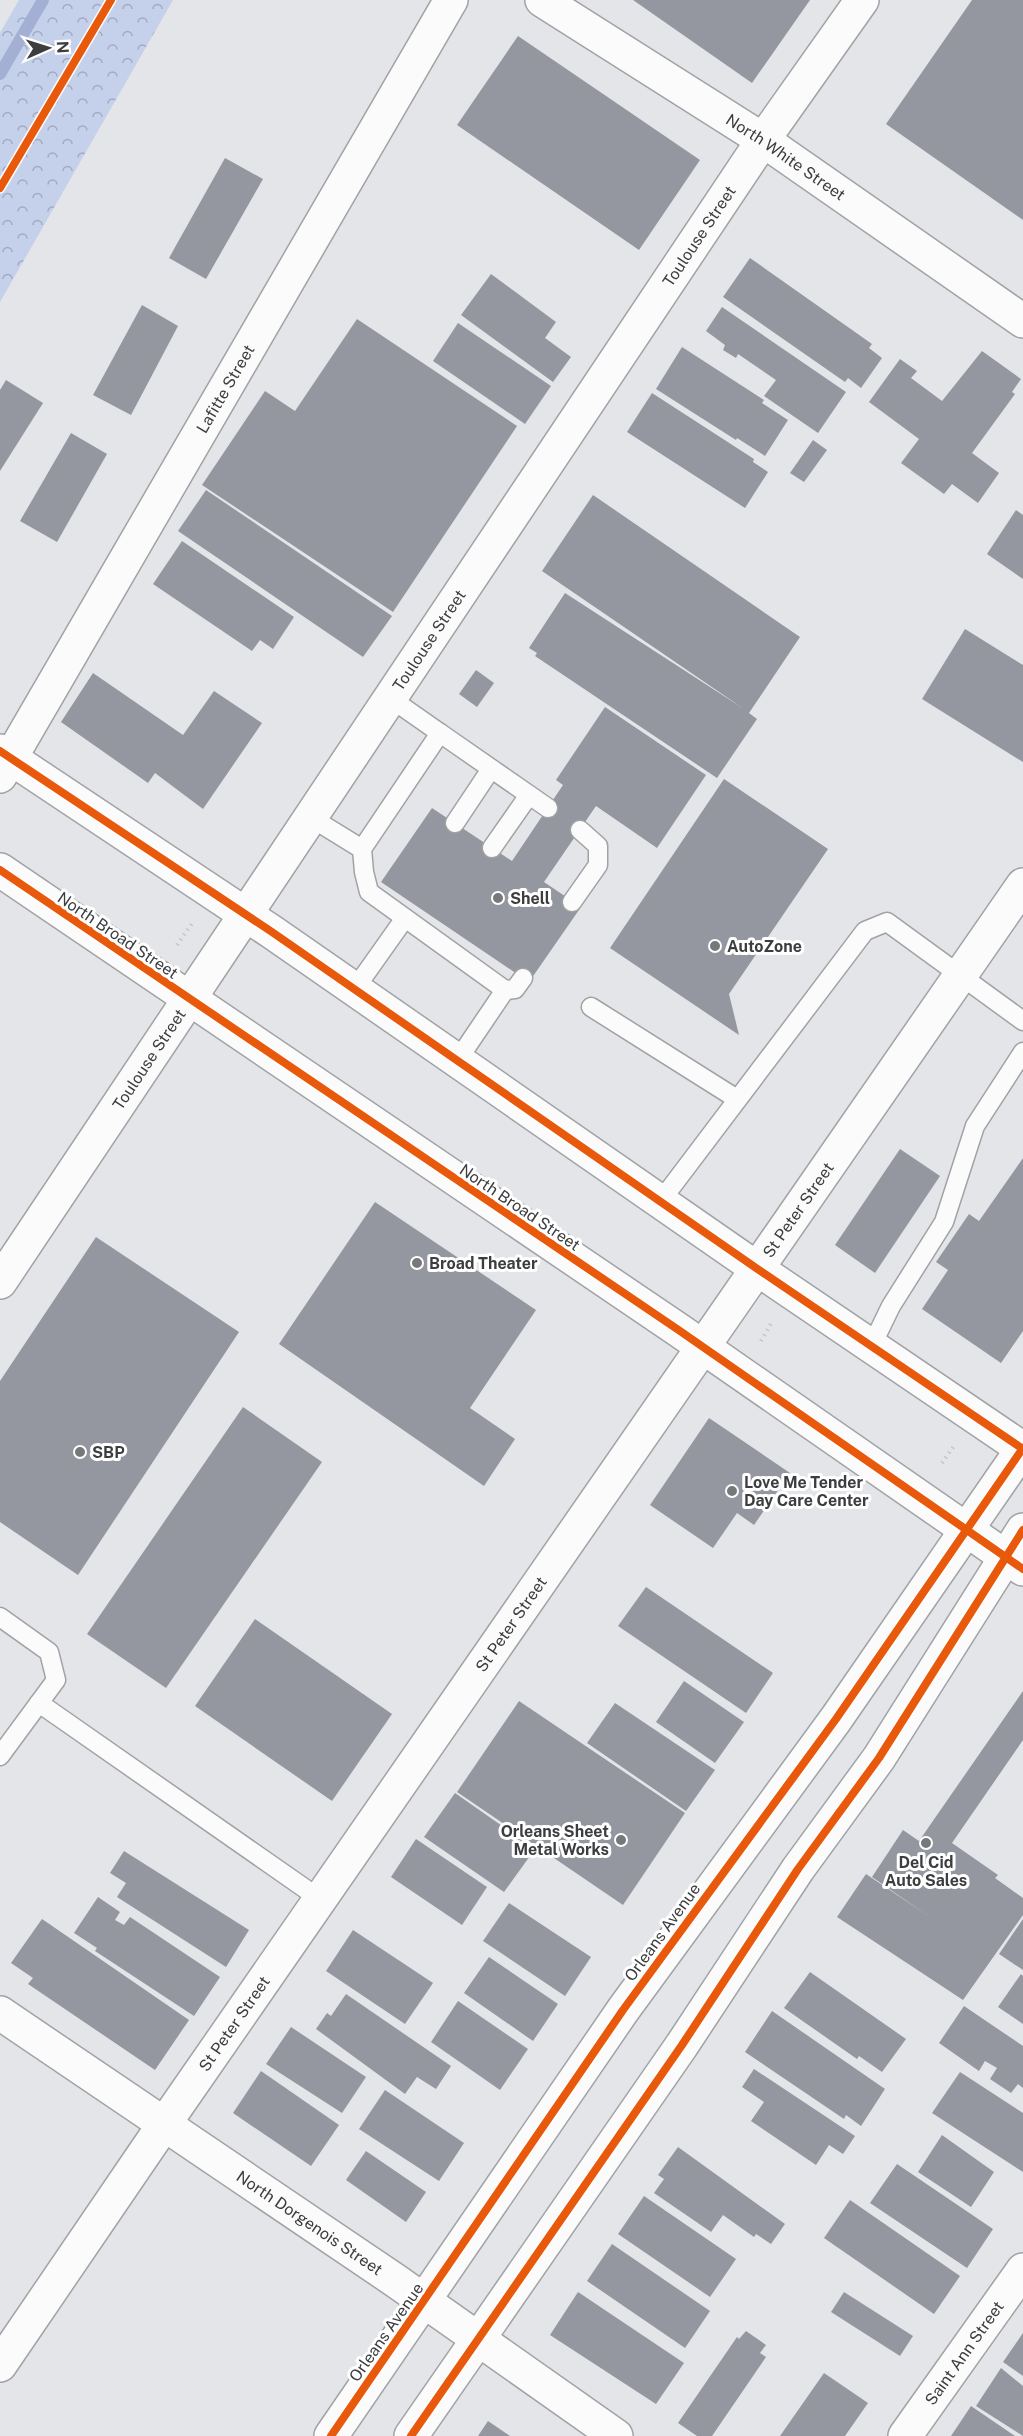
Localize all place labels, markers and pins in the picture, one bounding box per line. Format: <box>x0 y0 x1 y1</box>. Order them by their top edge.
place label: Shell <box>510 889 550 908</box>
marker: Shell <box>491 891 505 905</box>
place label: AutoZone <box>727 937 802 956</box>
marker: AutoZone <box>708 939 722 953</box>
place label: Broad Theater <box>429 1254 538 1273</box>
marker: Broad Theater <box>410 1256 424 1270</box>
place label: SBP <box>92 1443 125 1462</box>
marker: SBP <box>73 1445 87 1459</box>
place label: Love Me Tender Day Care Center <box>744 1473 869 1510</box>
marker: Love Me Tender Day Care Center <box>725 1484 739 1498</box>
place label: Orleans Sheet Metal Works <box>501 1822 609 1859</box>
marker: Orleans Sheet Metal Works <box>614 1833 628 1847</box>
marker: Del Cid Auto Sales <box>919 1836 933 1850</box>
place label: Del Cid Auto Sales <box>885 1853 967 1890</box>

